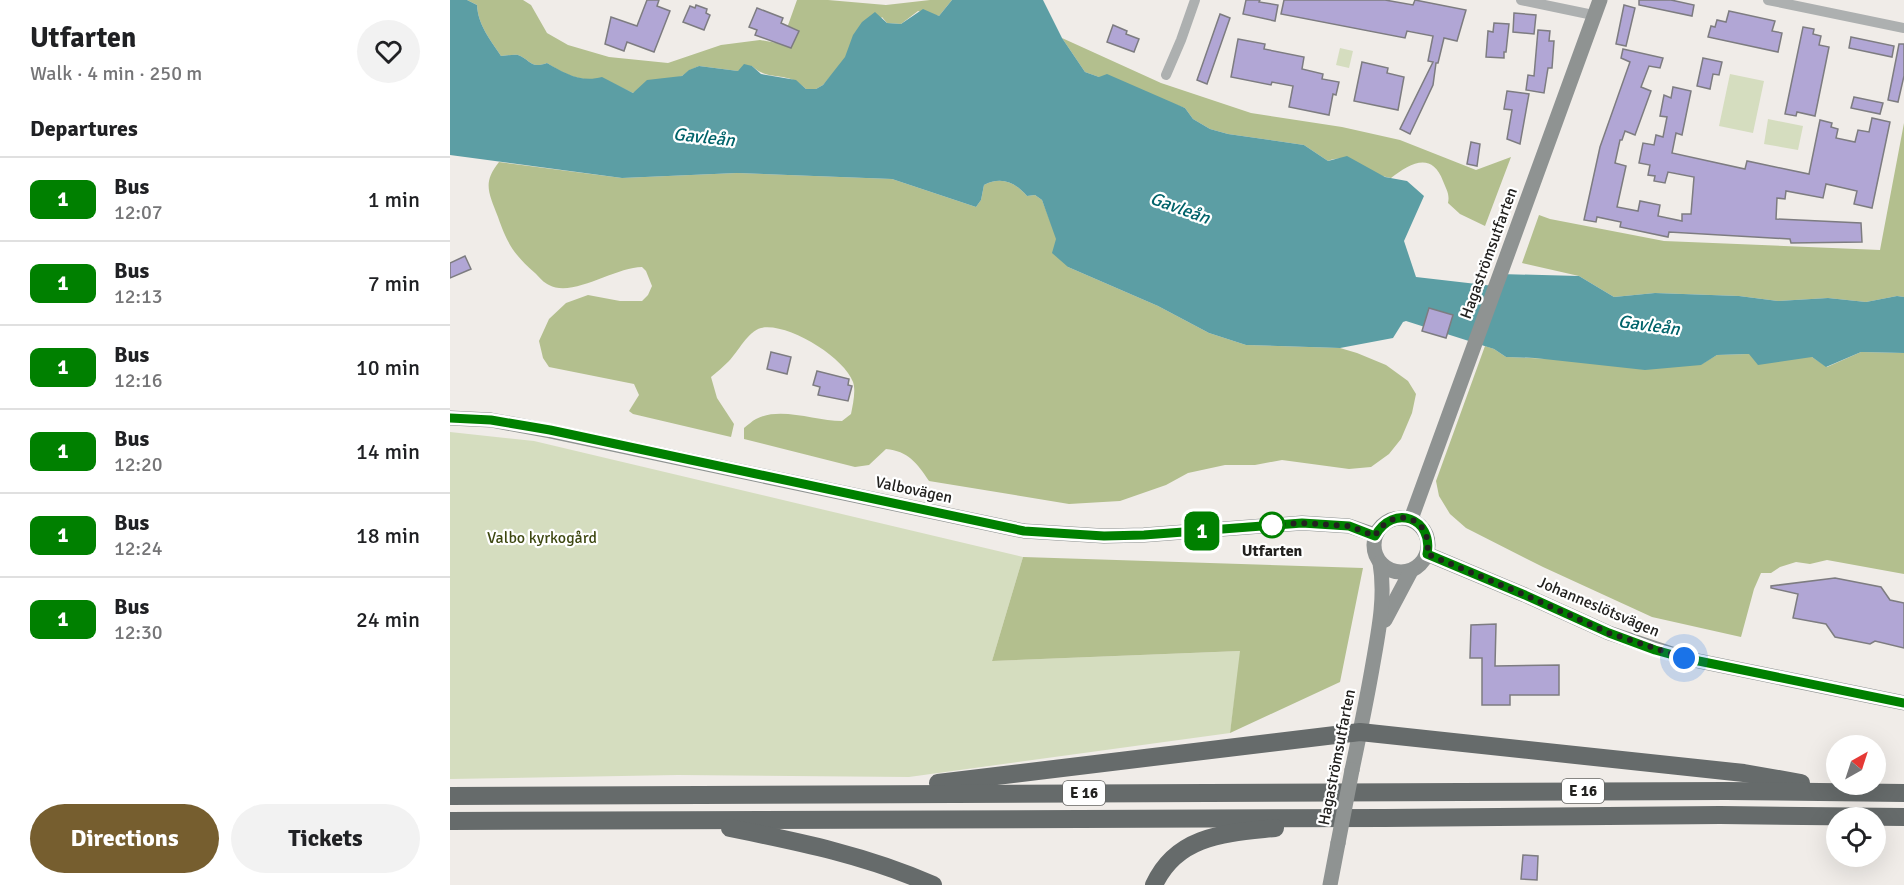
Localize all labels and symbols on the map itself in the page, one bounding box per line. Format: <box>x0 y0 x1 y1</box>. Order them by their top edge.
water label: Gavleån <box>672 123 737 151</box>
street label: Hagaströmsutfarten <box>1456 185 1522 322</box>
water label: Gavleån <box>1147 187 1214 229</box>
water label: Gavleån <box>1617 310 1682 340</box>
street label: Valbovägen <box>873 472 954 508</box>
line badge: 1 <box>1182 512 1221 550</box>
marker: Utfarten <box>1259 512 1285 538</box>
park label: Valbo kyrkogård <box>487 528 597 548</box>
place label: Utfarten <box>1242 541 1303 561</box>
street label: Johanneslötsvägen <box>1535 572 1663 642</box>
your location <box>1669 643 1699 673</box>
street label: Hagaströmsutfarten <box>1314 687 1360 827</box>
north arrow <box>1826 735 1886 795</box>
road number: E 16 <box>1562 779 1604 803</box>
road number: E 16 <box>1063 781 1105 805</box>

